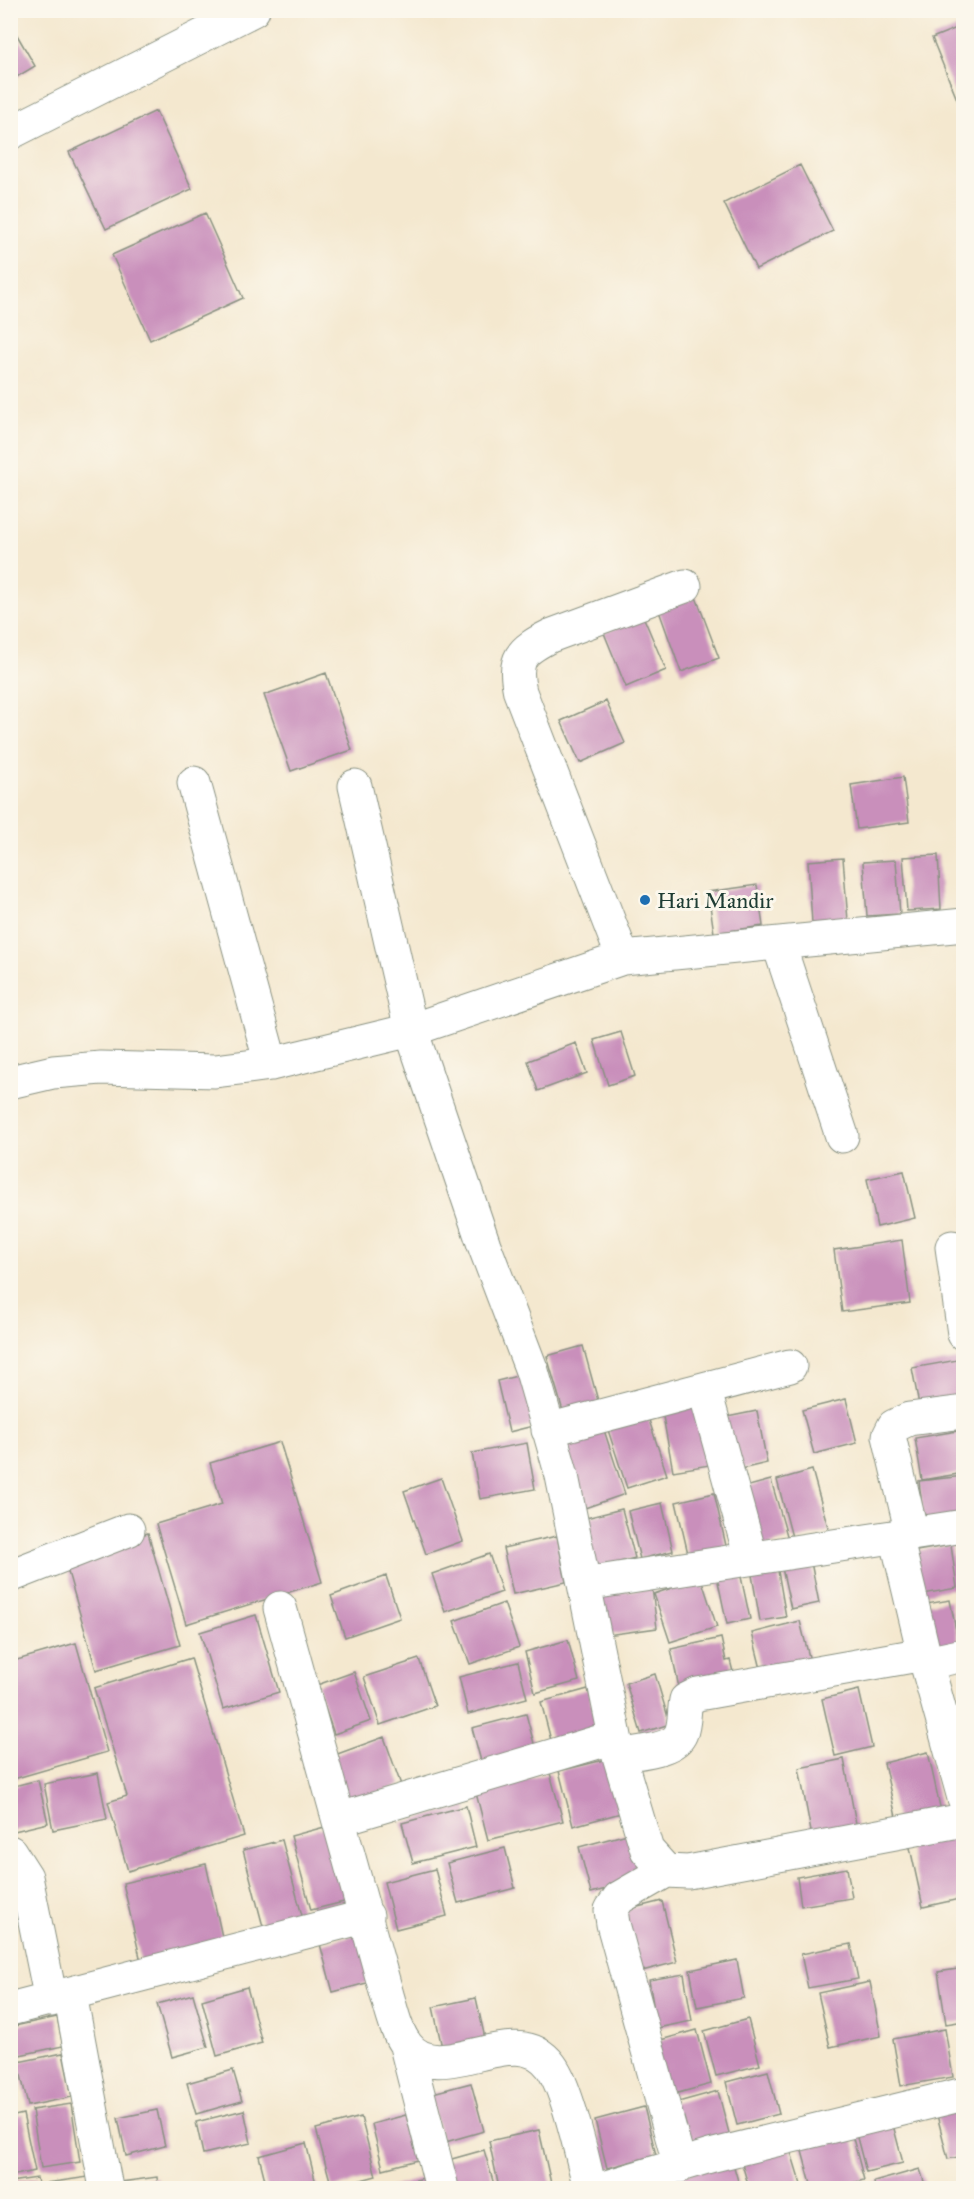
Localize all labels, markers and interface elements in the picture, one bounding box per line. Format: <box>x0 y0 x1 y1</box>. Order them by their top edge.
place label: Hari Mandir <box>657 887 774 914</box>
marker: Hari Mandir <box>638 893 652 907</box>

